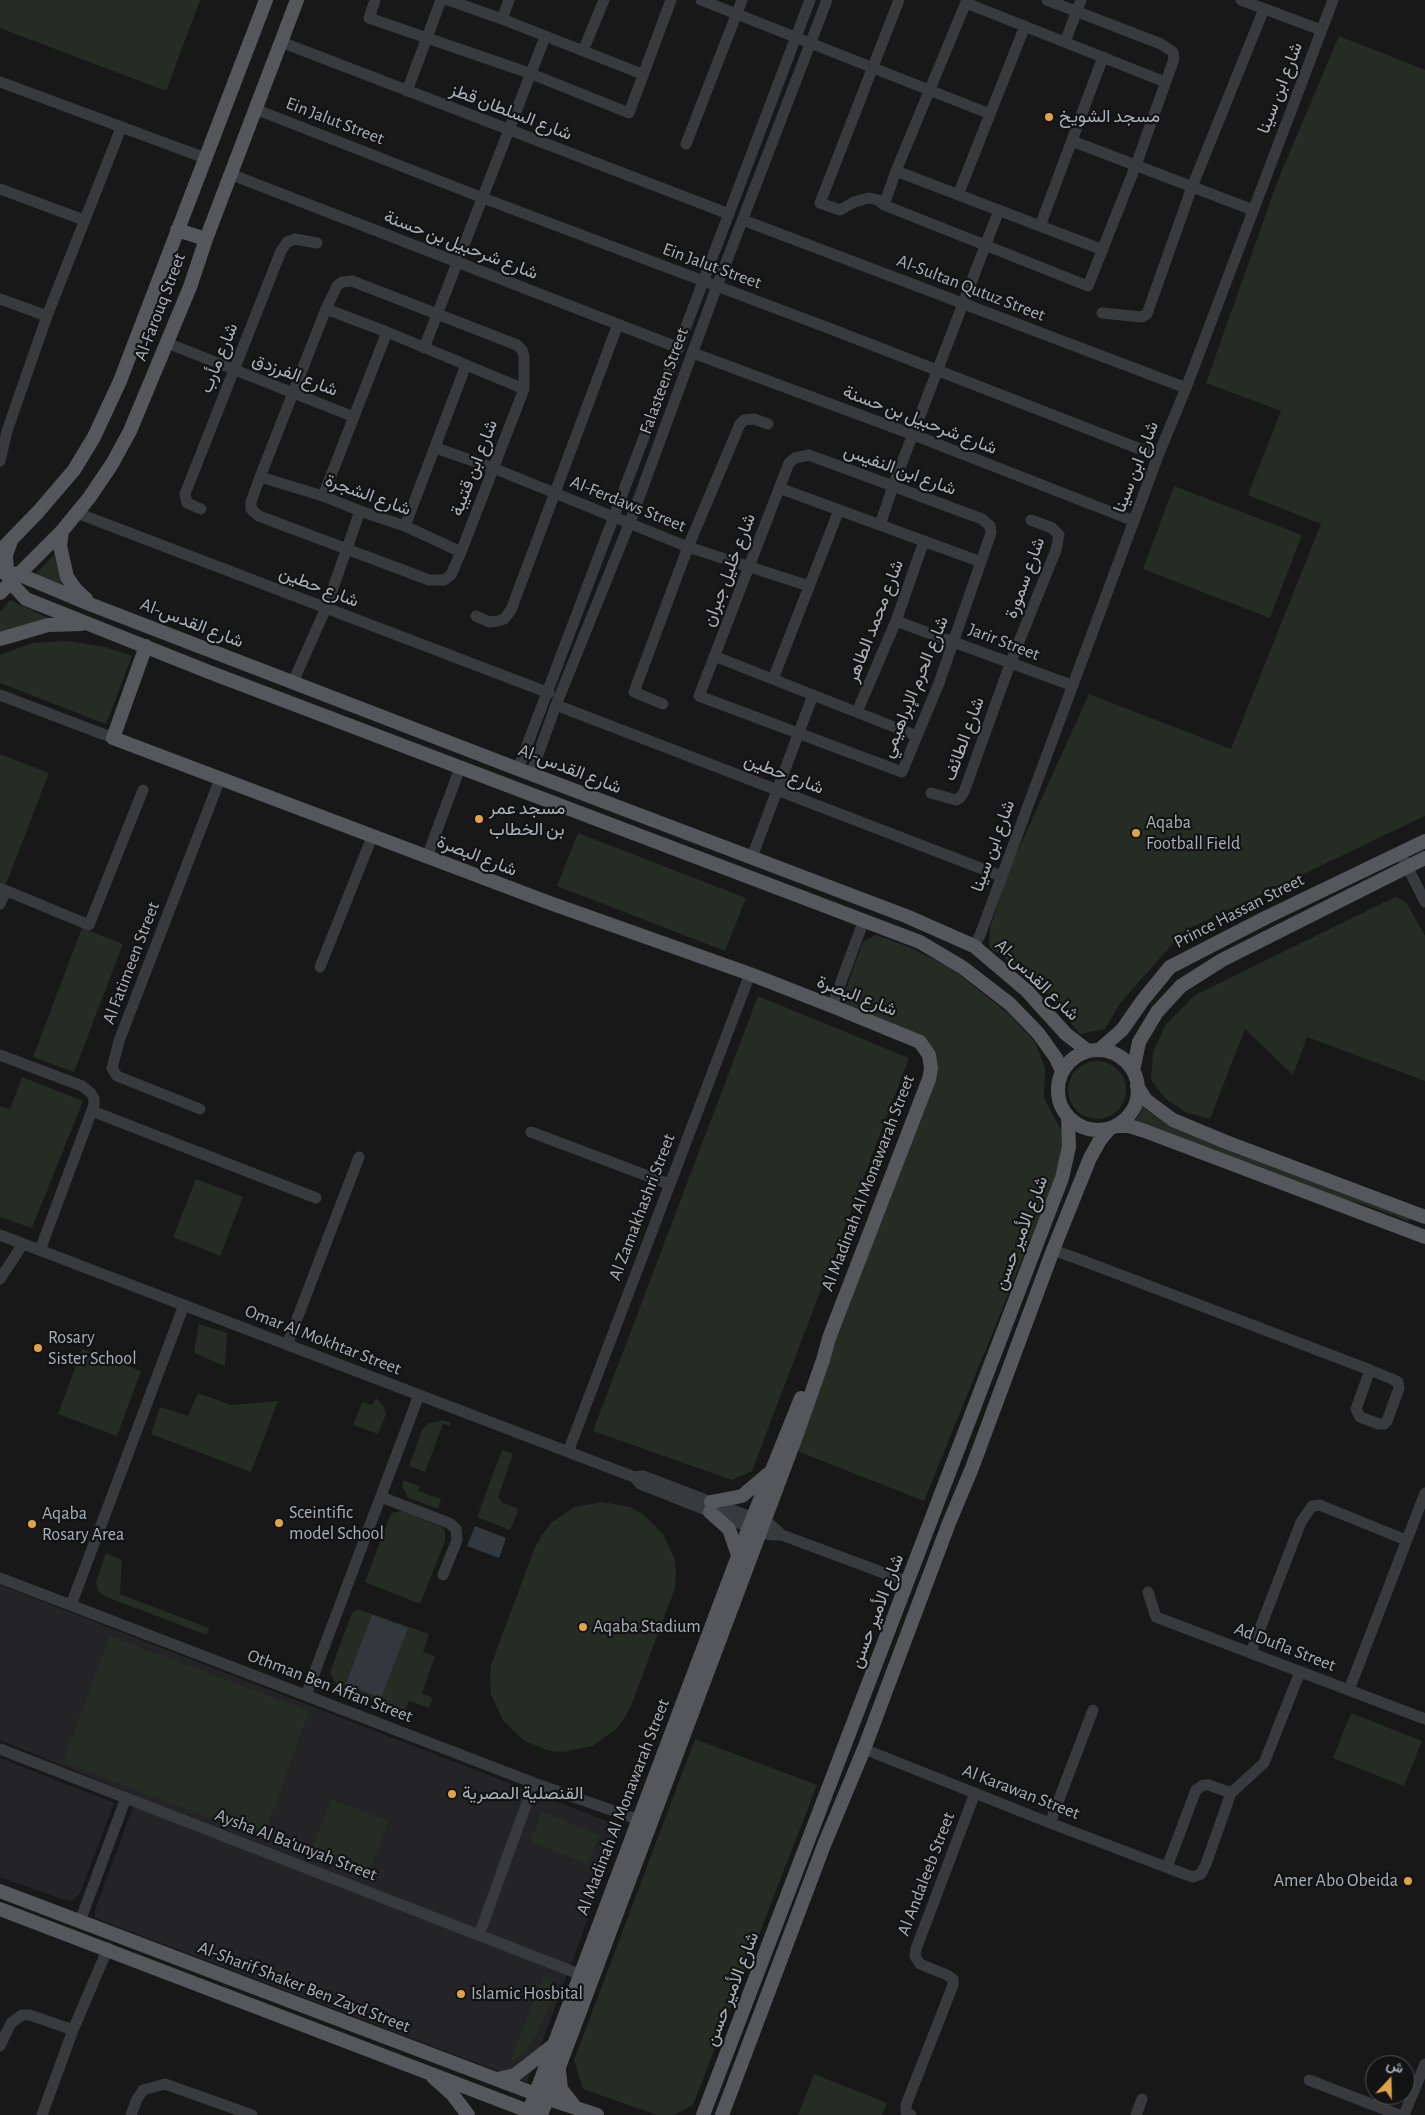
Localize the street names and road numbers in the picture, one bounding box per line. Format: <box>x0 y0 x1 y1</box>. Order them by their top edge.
street label: شارع ابن سينا <box>1253 39 1307 137</box>
street label: شارع السلطان قطز <box>447 79 575 145</box>
street label: Ein Jalut Street <box>283 92 387 150</box>
street label: شارع شرحبيل بن حسنة <box>381 206 541 284</box>
street label: Ein Jalut Street <box>660 238 764 294</box>
street label: Al-Farouq Street <box>130 250 190 364</box>
street label: Al-Sultan Qutuz Street <box>894 250 1048 326</box>
street label: شارع مأرب <box>195 320 243 396</box>
street label: Falasteen Street <box>635 325 693 437</box>
street label: شارع الفرزدق <box>249 349 341 401</box>
street label: شارع شرحبيل بن حسنة <box>840 381 1000 459</box>
street label: شارع ابن قتيبة <box>446 417 502 519</box>
street label: شارع ابن سينا <box>1109 418 1163 516</box>
street label: شارع ابن النفيس <box>841 440 959 500</box>
street label: شارع الشجرة <box>322 469 414 521</box>
street label: Al-Ferdaws Street <box>567 471 689 537</box>
street label: شارع خليل جبران <box>698 510 760 630</box>
street label: شارع سمورة <box>1000 534 1050 622</box>
street label: شارع محمد الطاهر <box>842 557 908 685</box>
street label: شارع حطين <box>276 562 362 612</box>
street label: Al-شارع القدس <box>137 593 247 653</box>
street label: شارع الحرم الإبراهيمي <box>877 613 953 761</box>
street label: Jarir Street <box>965 619 1043 665</box>
street label: شارع الطائف <box>939 694 989 784</box>
street label: Al-شارع القدس <box>515 739 625 799</box>
street label: شارع حطين <box>741 749 827 799</box>
street label: شارع ابن سينا <box>966 797 1020 895</box>
street label: شارع البصرة <box>434 831 520 881</box>
street label: Prince Hassan Street <box>1170 869 1308 953</box>
street label: Al Fatimeen Street <box>98 899 164 1027</box>
street label: Al-شارع القدس <box>990 934 1084 1026</box>
street label: شارع البصرة <box>814 971 900 1021</box>
street label: Al Madinah Al Monawarah Street <box>817 1072 919 1294</box>
street label: Al Zamakhashri Street <box>604 1131 680 1283</box>
street label: شارع الأمير حسن <box>989 1173 1053 1293</box>
street label: Omar Al Mokhtar Street <box>242 1300 404 1380</box>
street label: شارع الأمير حسن <box>845 1551 909 1671</box>
street label: Ad Dufla Street <box>1231 1618 1339 1676</box>
street label: Othman Ben Affan Street <box>244 1645 416 1727</box>
street label: Al Madinah Al Monawarah Street <box>572 1696 674 1918</box>
street label: Al Karawan Street <box>959 1760 1083 1824</box>
street label: Aysha Al Ba'unyah Street <box>212 1804 380 1886</box>
street label: Al Andaleeb Street <box>893 1809 959 1939</box>
street label: شارع الأمير حسن <box>700 1929 764 2049</box>
street label: Al-Sharif Shaker Ben Zayd Street <box>195 1937 413 2037</box>

